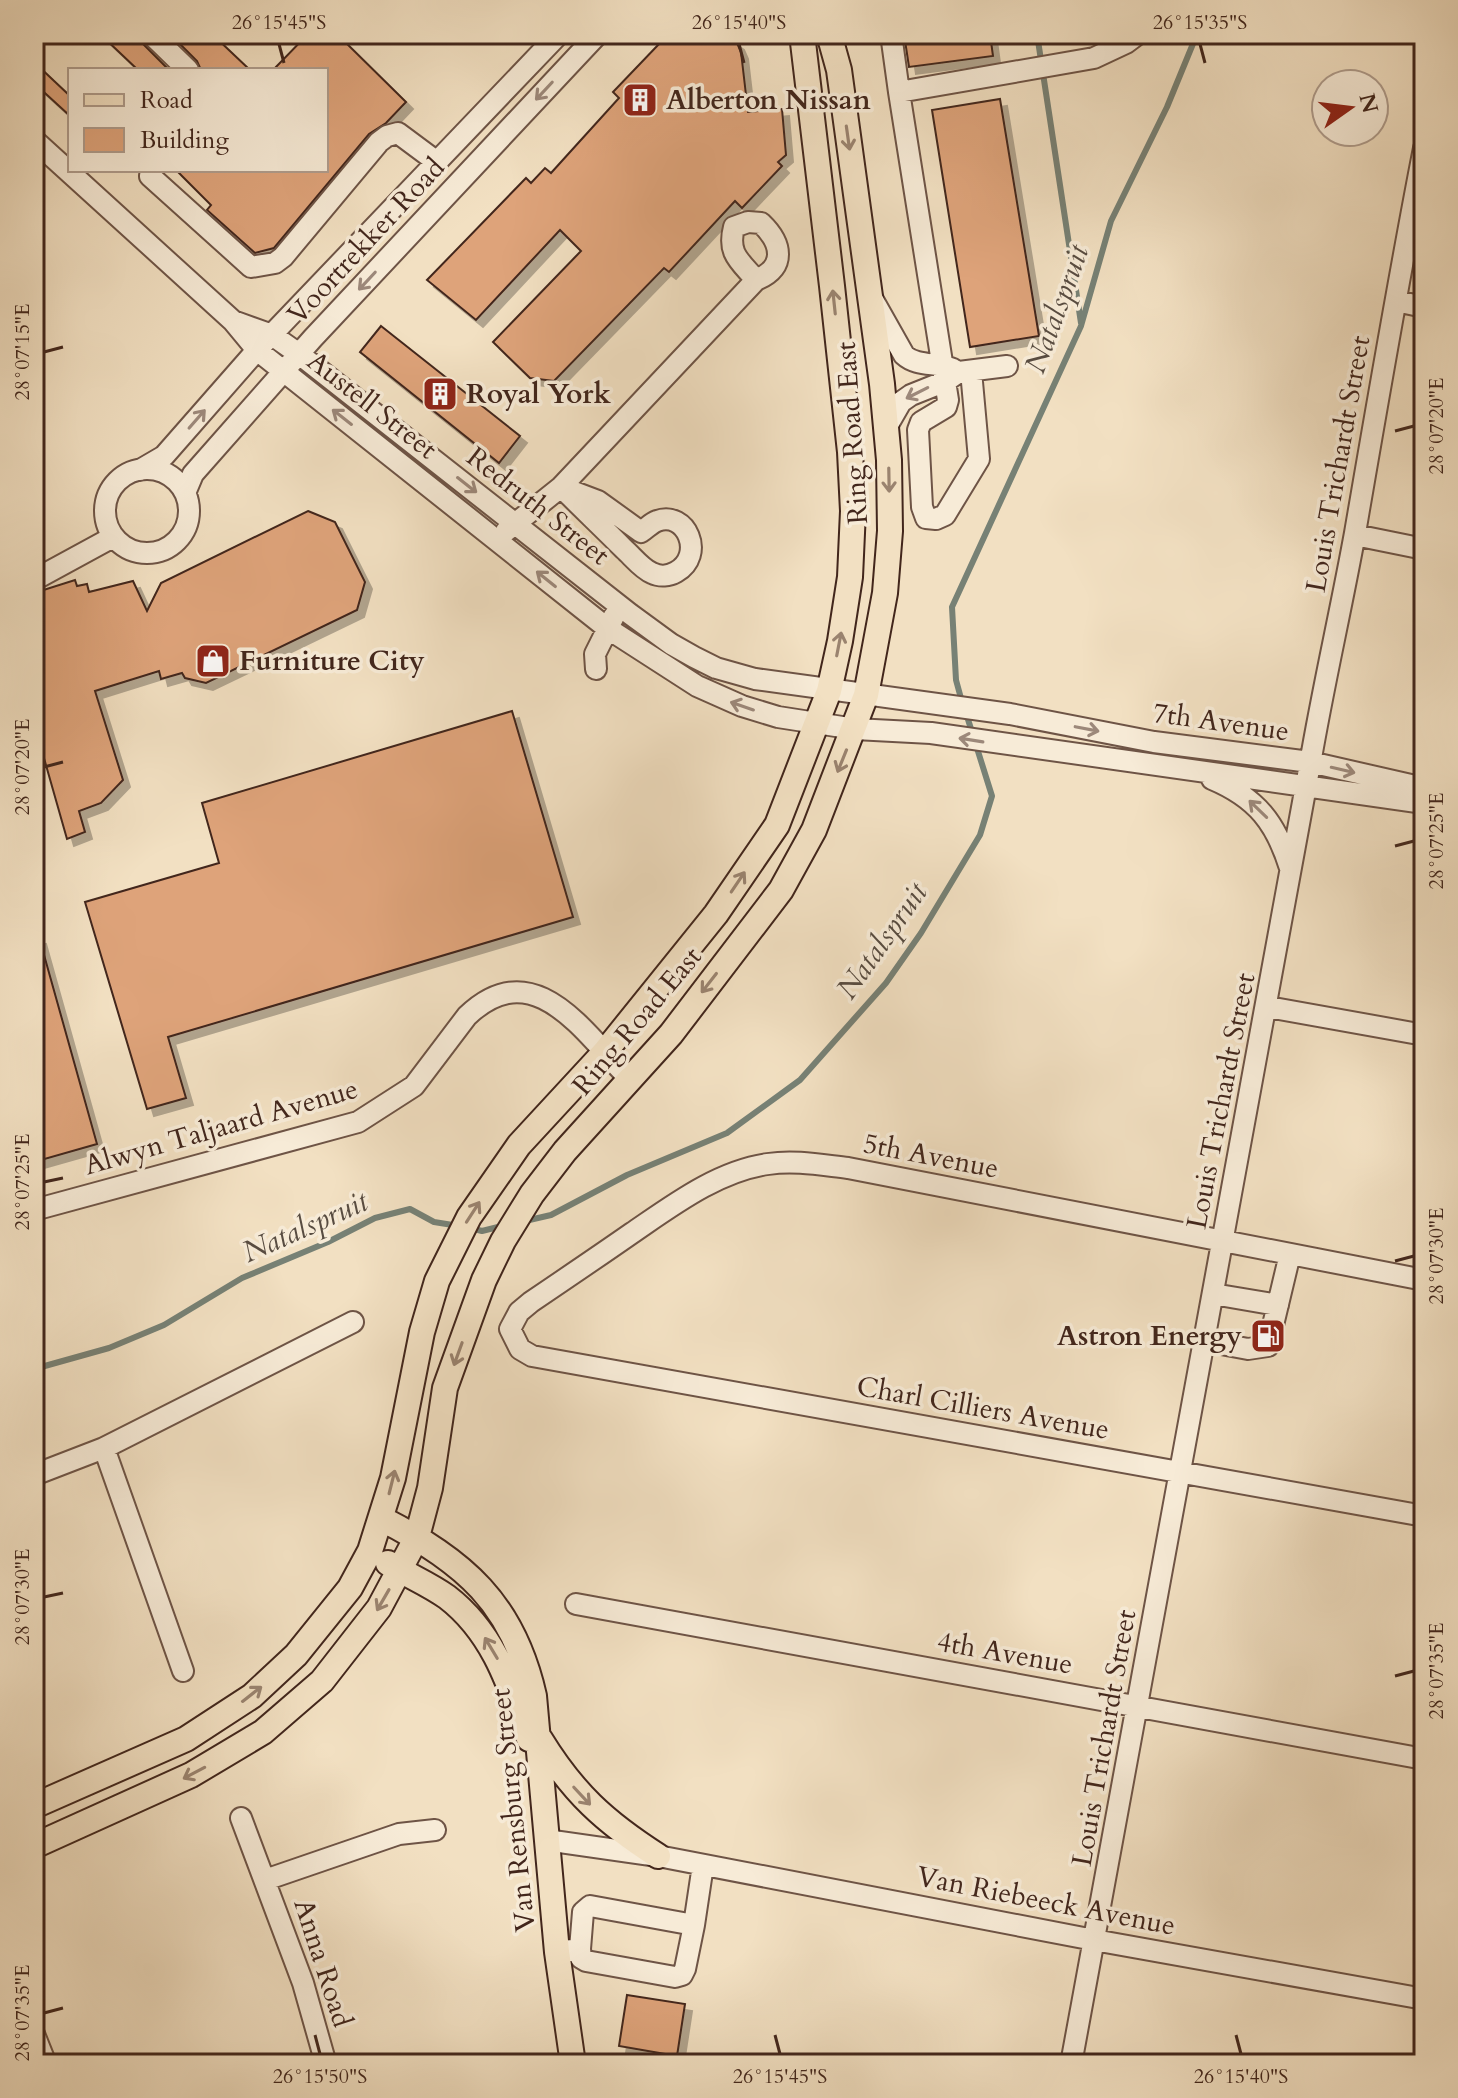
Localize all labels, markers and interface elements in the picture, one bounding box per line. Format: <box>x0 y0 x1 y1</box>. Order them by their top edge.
text: 26°15'45"S <box>232 9 326 36</box>
text: 26°15'40"S <box>692 9 786 36</box>
text: 26°15'35"S <box>1153 9 1247 36</box>
legend <box>68 68 328 172</box>
north arrow <box>1310 68 1390 148</box>
one-way arrow <box>535 81 554 101</box>
building icon: Alberton Nissan <box>621 81 659 119</box>
place label: Alberton Nissan <box>666 81 871 119</box>
text: Road <box>140 84 193 117</box>
text: N <box>1352 91 1385 116</box>
text: Building <box>140 124 230 157</box>
one-way arrow <box>841 125 856 150</box>
street label: Voortrekker Road <box>279 149 453 333</box>
water label: Natalspruit <box>1015 238 1100 379</box>
one-way arrow <box>357 271 376 291</box>
one-way arrow <box>826 289 841 316</box>
text: 28°07'15"E <box>9 304 36 400</box>
street label: Louis Trichardt Street <box>1297 333 1379 595</box>
street label: Ring Road East <box>827 340 877 526</box>
street label: Austell Street <box>299 342 445 468</box>
building icon: Royal York <box>421 375 459 413</box>
place label: Royal York <box>466 375 611 413</box>
text: 28°07'20"E <box>1423 378 1450 474</box>
one-way arrow <box>905 386 929 402</box>
one-way arrow <box>188 409 206 429</box>
one-way arrow <box>332 409 353 426</box>
street label: Redruth Street <box>459 438 617 574</box>
one-way arrow <box>881 466 897 493</box>
one-way arrow <box>456 477 477 494</box>
one-way arrow <box>536 570 556 588</box>
one-way arrow <box>832 632 847 658</box>
shop icon: Furniture City <box>194 642 232 680</box>
place label: Furniture City <box>239 642 425 680</box>
street label: 7th Avenue <box>1151 694 1291 750</box>
one-way arrow <box>730 697 755 712</box>
text: 28°07'20"E <box>9 719 36 815</box>
one-way arrow <box>1073 722 1099 737</box>
one-way arrow <box>959 731 984 746</box>
one-way arrow <box>834 748 848 773</box>
one-way arrow <box>1330 763 1356 778</box>
text: 28°07'25"E <box>1423 793 1450 889</box>
one-way arrow <box>1249 800 1268 819</box>
one-way arrow <box>730 871 747 893</box>
water label: Natalspruit <box>827 873 938 1007</box>
street label: Ring Road East <box>564 939 710 1103</box>
street label: Louis Trichardt Street <box>1178 970 1264 1232</box>
one-way arrow <box>701 972 718 993</box>
street label: Alwyn Taljaard Avenue <box>80 1070 362 1184</box>
street label: 5th Avenue <box>860 1124 1002 1188</box>
text: 28°07'25"E <box>9 1134 36 1230</box>
water label: Natalspruit <box>236 1181 376 1273</box>
one-way arrow <box>465 1201 481 1224</box>
text: 28°07'30"E <box>1423 1208 1450 1304</box>
place label: Astron Energy <box>1057 1317 1242 1355</box>
fuel station icon: Astron Energy <box>1249 1317 1287 1355</box>
one-way arrow <box>449 1341 464 1366</box>
street label: Charl Cilliers Avenue <box>854 1367 1112 1449</box>
one-way arrow <box>385 1469 400 1495</box>
text: 28°07'30"E <box>9 1549 36 1645</box>
one-way arrow <box>375 1588 391 1611</box>
street label: Louis Trichardt Street <box>1063 1607 1145 1869</box>
street label: 4th Avenue <box>934 1622 1076 1684</box>
text: 28°07'35"E <box>1423 1623 1450 1719</box>
one-way arrow <box>483 1637 499 1659</box>
one-way arrow <box>241 1686 262 1703</box>
street label: Van Rensburg Street <box>481 1686 545 1934</box>
one-way arrow <box>182 1765 206 1781</box>
one-way arrow <box>573 1786 592 1806</box>
street label: Van Riebeeck Avenue <box>913 1857 1179 1945</box>
street label: Anna Road <box>284 1894 362 2032</box>
text: 28°07'35"E <box>9 1965 36 2061</box>
text: 26°15'50"S <box>273 2063 367 2090</box>
text: 26°15'45"S <box>733 2063 827 2090</box>
text: 26°15'40"S <box>1194 2063 1288 2090</box>

